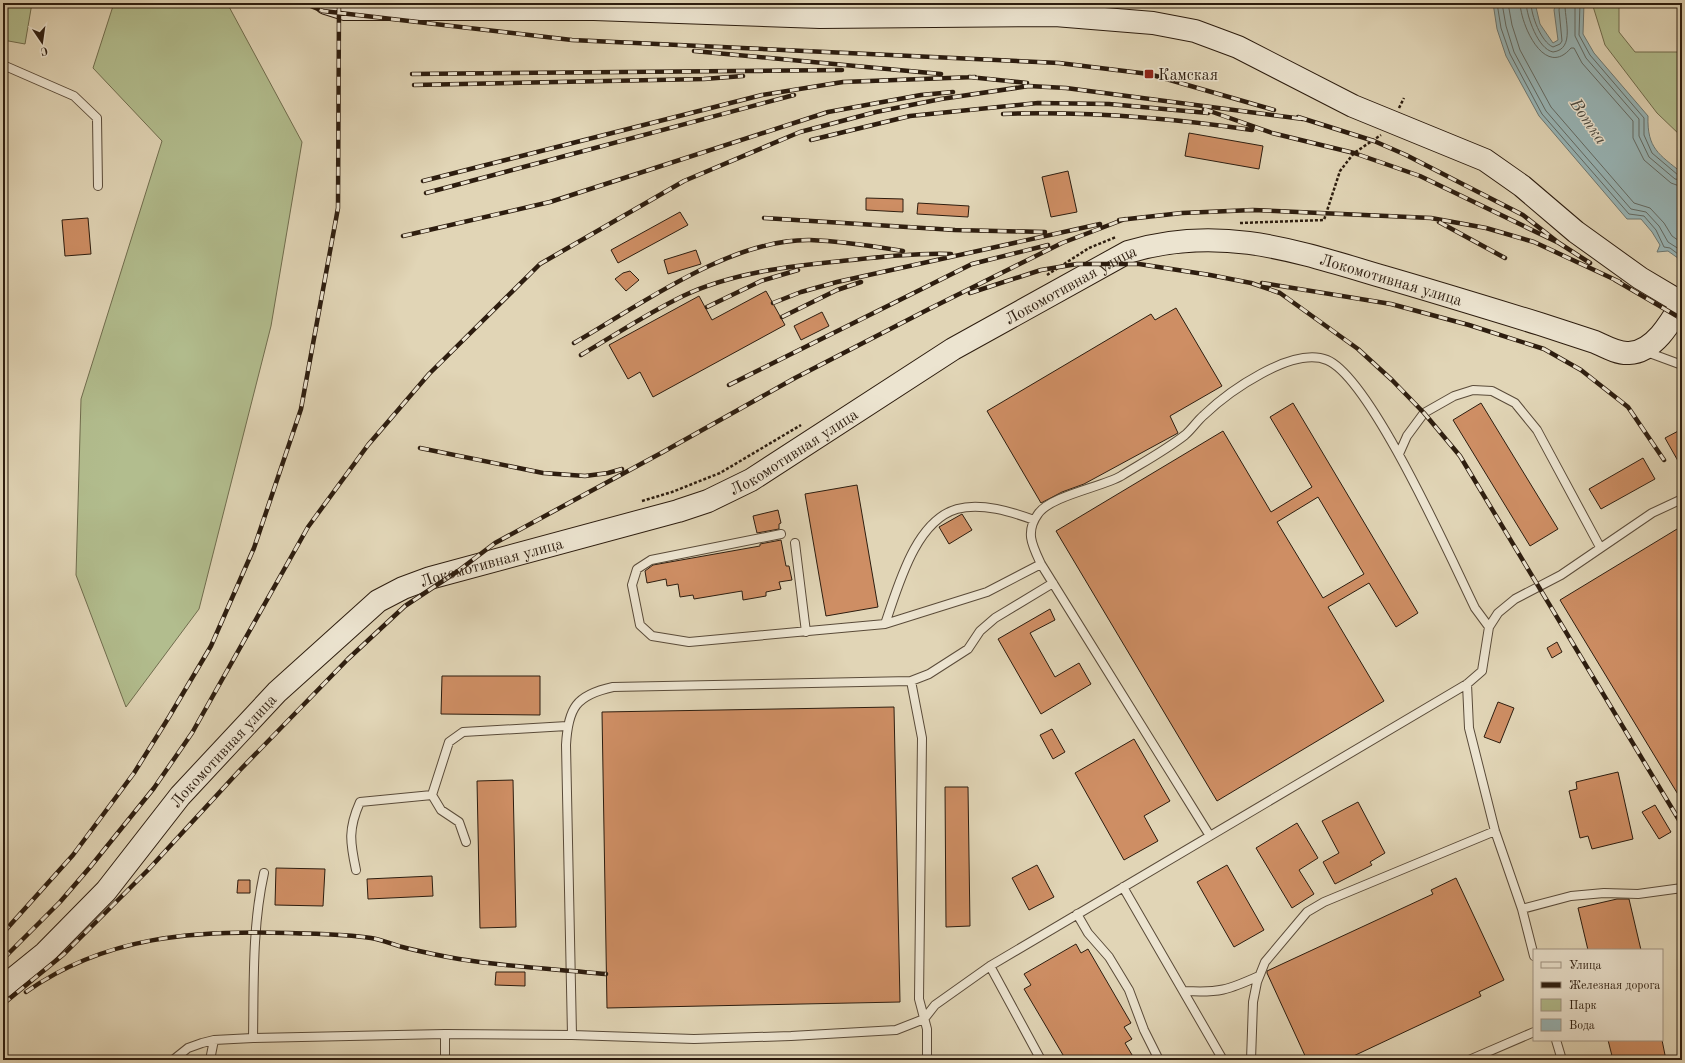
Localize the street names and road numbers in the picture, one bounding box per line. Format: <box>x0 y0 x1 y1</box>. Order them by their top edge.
street label: Локомотивная улица <box>1003 244 1139 328</box>
street label: Локомотивная улица <box>1318 253 1464 310</box>
street label: Локомотивная улица <box>728 407 861 499</box>
street label: Локомотивная улица <box>418 536 565 591</box>
street label: Локомотивная улица <box>168 692 280 811</box>

